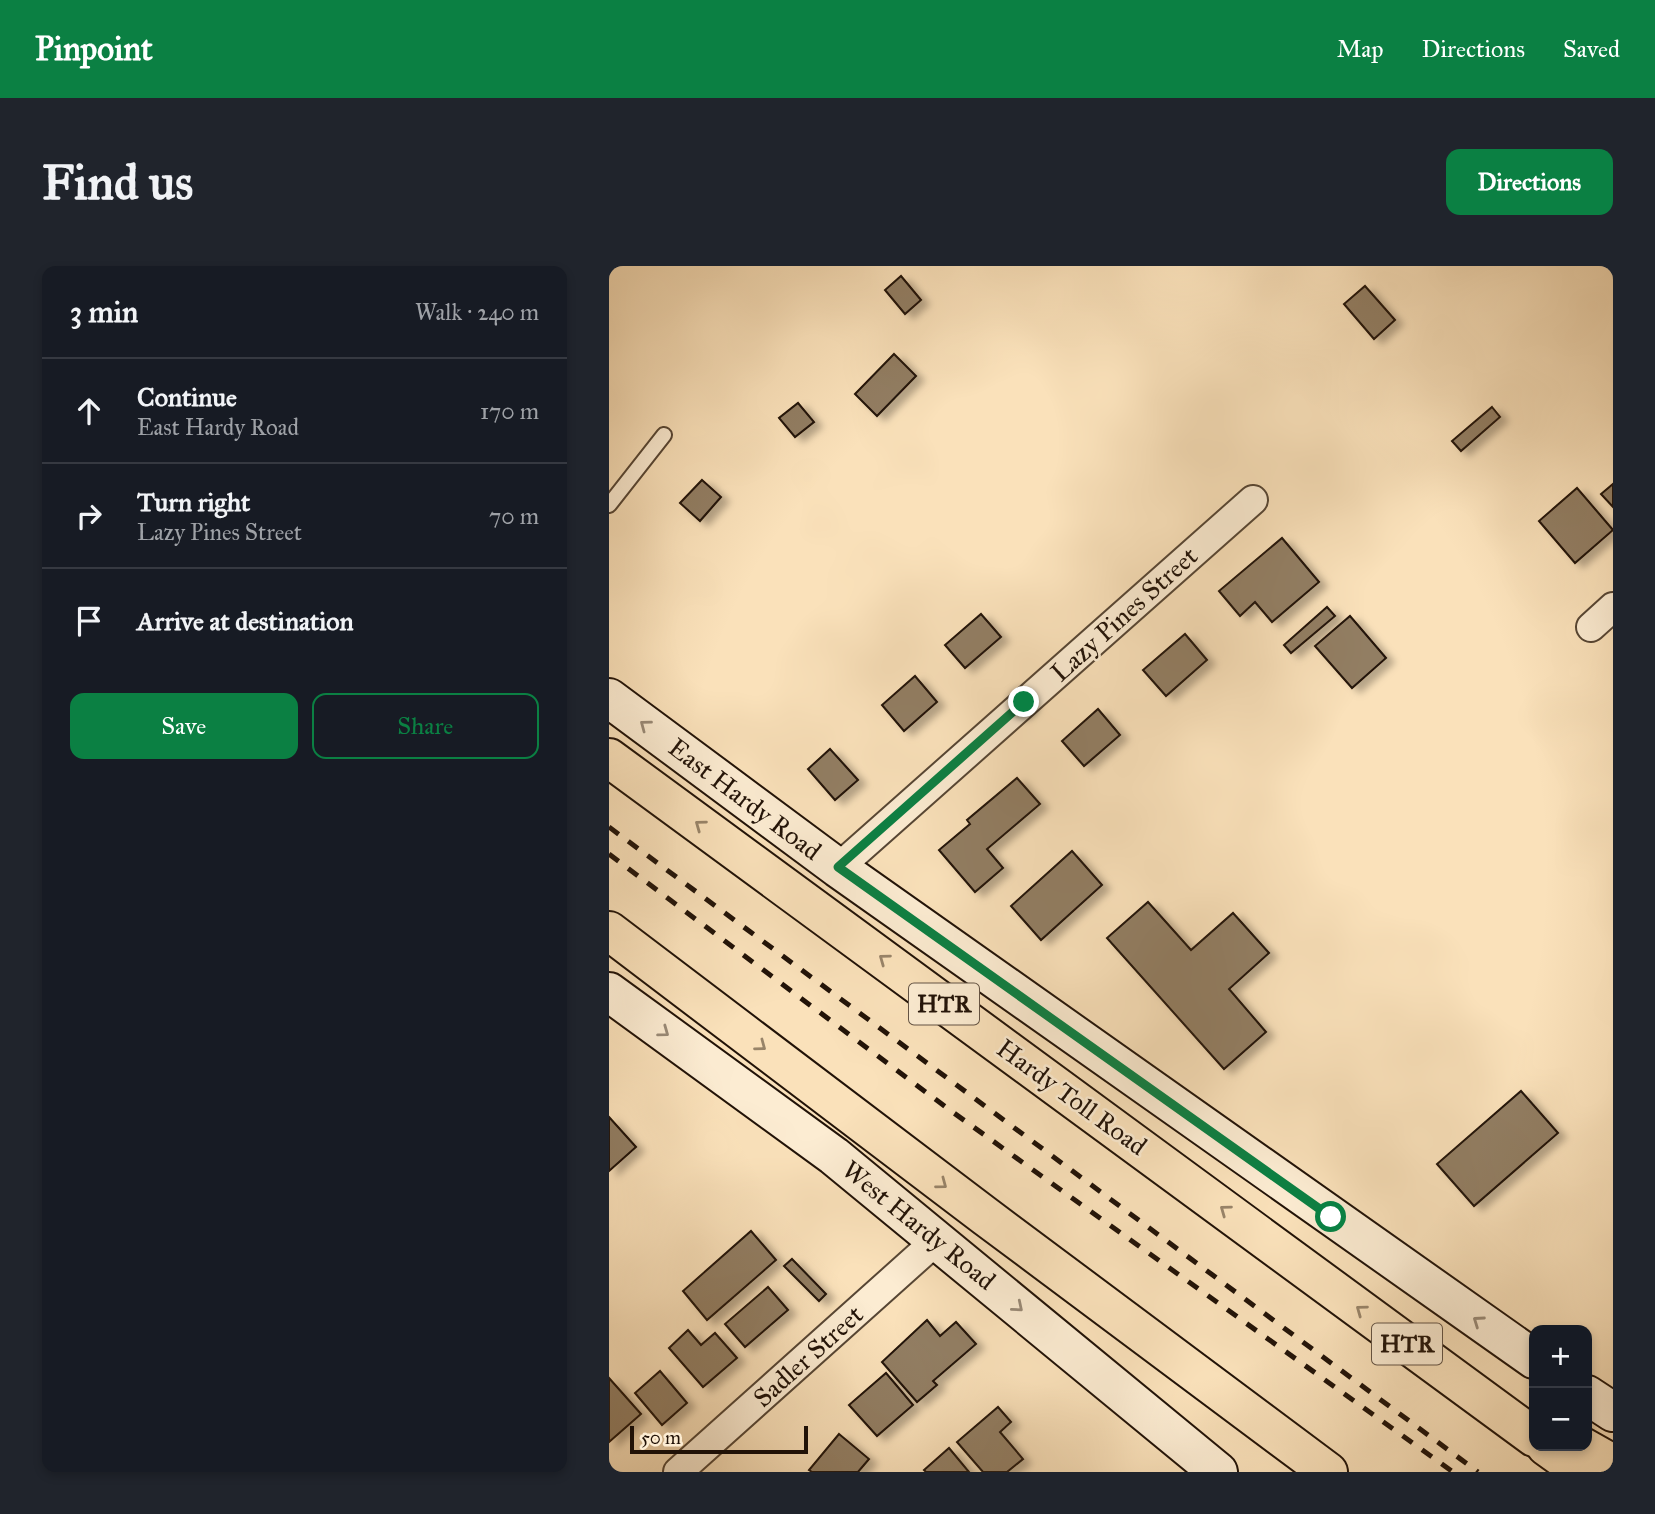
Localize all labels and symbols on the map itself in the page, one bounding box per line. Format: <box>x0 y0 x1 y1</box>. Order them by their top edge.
street label: Lazy Pines Street <box>1044 540 1204 688</box>
route end <box>1008 686 1039 717</box>
one-way arrow <box>640 720 653 733</box>
street label: East Hardy Road <box>662 731 828 867</box>
one-way arrow <box>695 820 708 833</box>
one-way arrow <box>879 955 891 968</box>
road number: HTR <box>909 984 979 1024</box>
one-way arrow <box>656 1024 669 1036</box>
street label: Hardy Toll Road <box>991 1032 1153 1162</box>
one-way arrow <box>753 1038 766 1051</box>
street label: West Hardy Road <box>836 1153 1002 1297</box>
one-way arrow <box>934 1175 947 1188</box>
route start <box>1315 1201 1346 1232</box>
one-way arrow <box>1220 1206 1233 1218</box>
street label: Sadler Street <box>746 1298 870 1414</box>
one-way arrow <box>1009 1299 1022 1311</box>
one-way arrow <box>1356 1305 1369 1318</box>
one-way arrow <box>1473 1317 1486 1329</box>
road number: HTR <box>1372 1324 1442 1364</box>
scale bar <box>630 1423 809 1455</box>

